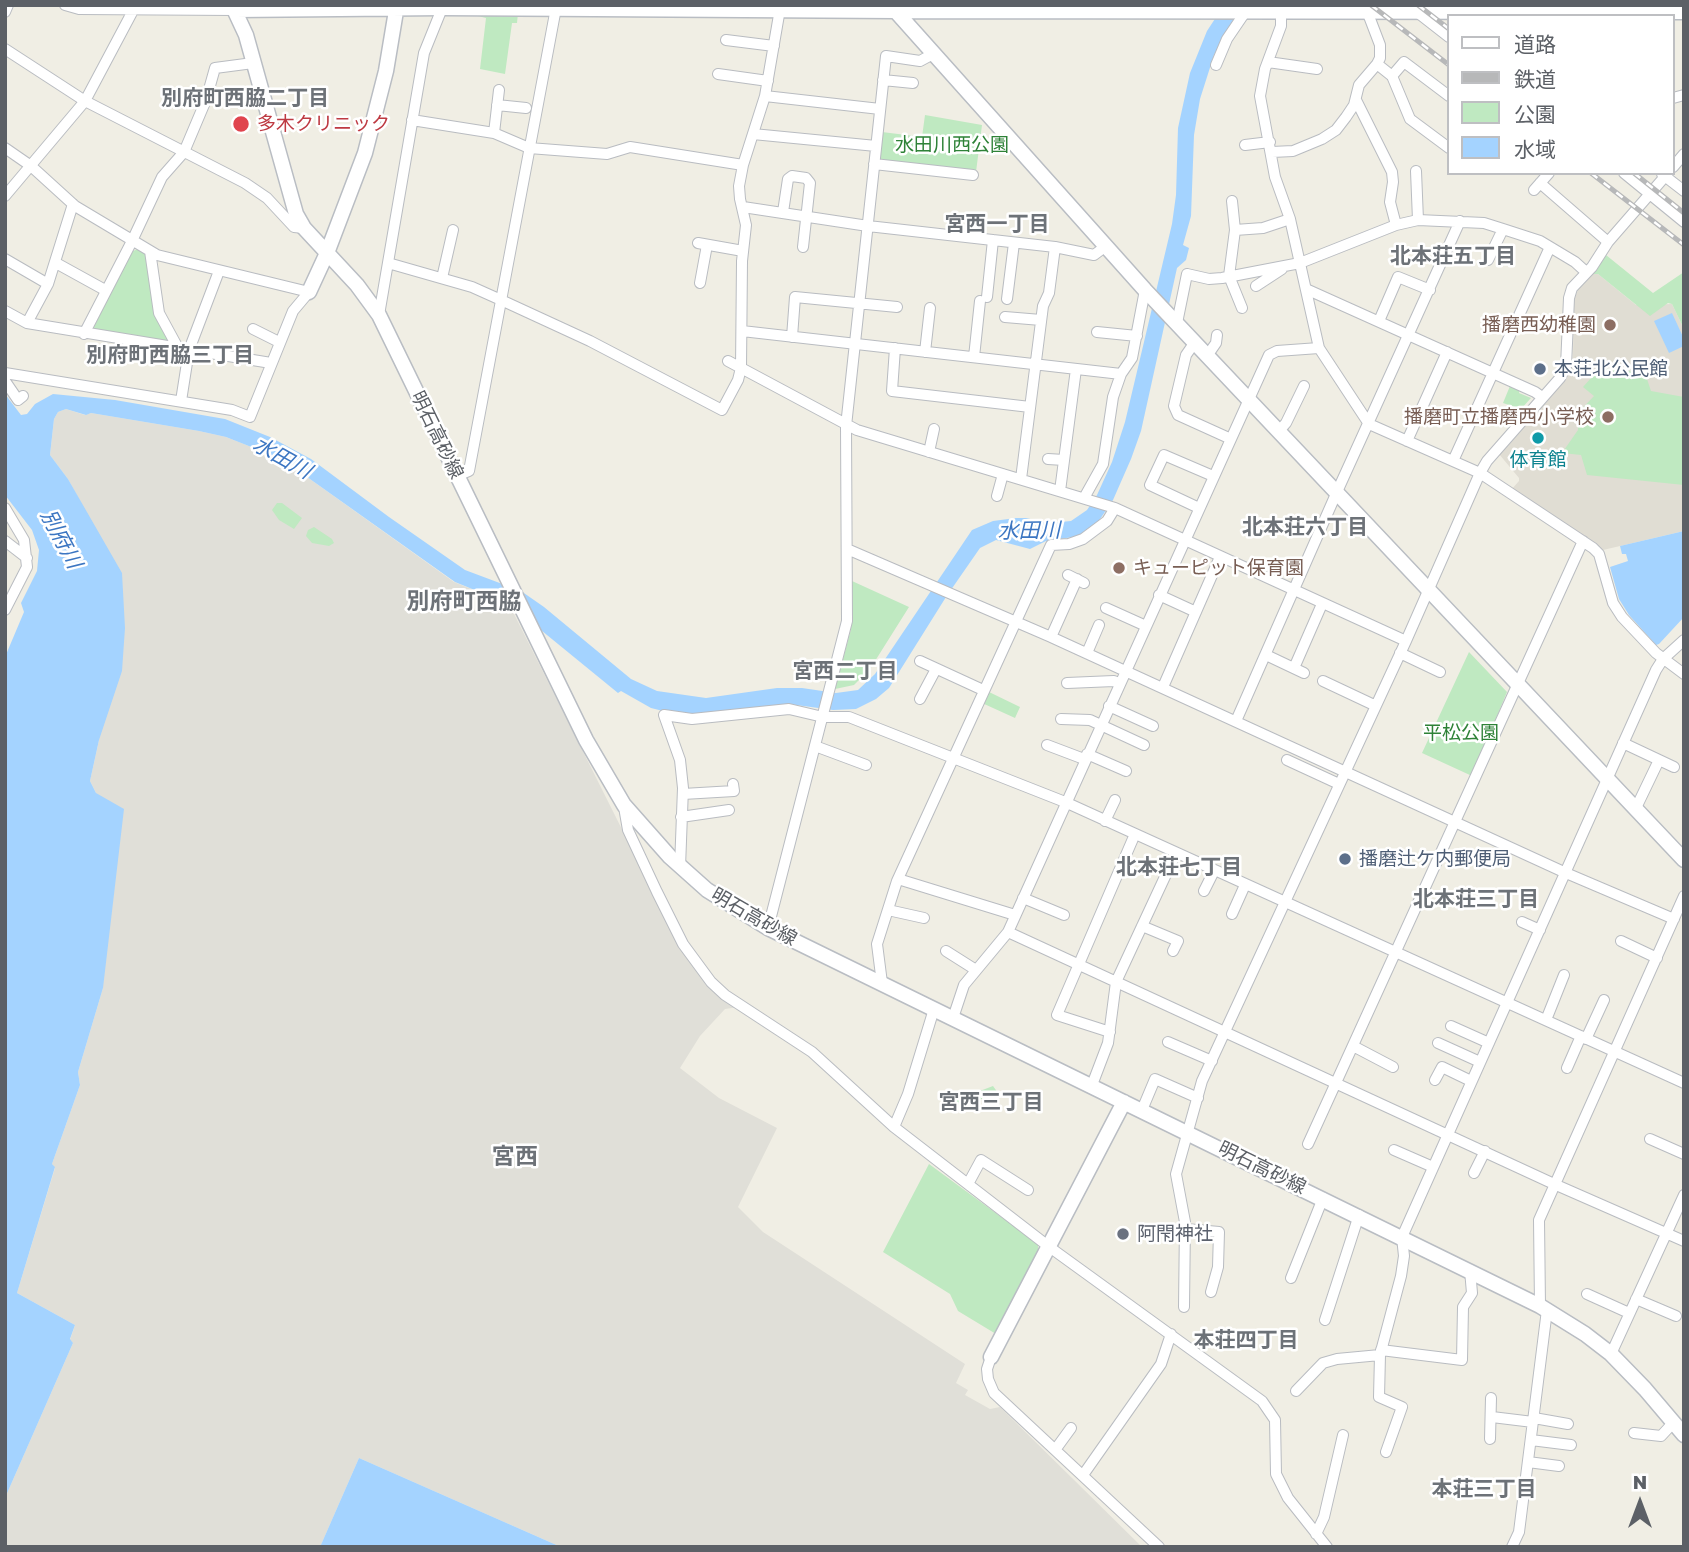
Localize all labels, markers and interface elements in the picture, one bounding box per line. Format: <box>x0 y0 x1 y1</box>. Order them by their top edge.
legend <box>1448 14 1675 175</box>
text: 道路 <box>1514 31 1556 57</box>
text: 鉄道 <box>1514 66 1556 92</box>
district label: 別府町西脇二丁目 <box>161 85 329 111</box>
text: 公園 <box>1514 101 1556 127</box>
place label: 多木クリニック <box>257 113 390 135</box>
marker: 多木クリニック <box>231 114 251 134</box>
park label: 水田川西公園 <box>895 134 1009 156</box>
text: 水域 <box>1514 136 1556 162</box>
district label: 宮西一丁目 <box>945 211 1049 237</box>
district label: 北本荘五丁目 <box>1390 243 1516 269</box>
place label: 播磨西幼稚園 <box>1482 314 1596 336</box>
marker: 播磨西幼稚園 <box>1602 317 1618 333</box>
district label: 別府町西脇三丁目 <box>86 342 254 368</box>
place label: 本荘北公民館 <box>1554 358 1668 380</box>
marker: 本荘北公民館 <box>1532 361 1548 377</box>
street label: 明石高砂線 <box>406 387 468 483</box>
place label: 播磨町立播磨西小学校 <box>1404 406 1594 428</box>
marker: 播磨町立播磨西小学校 <box>1600 409 1616 425</box>
marker: 体育館 <box>1530 430 1546 446</box>
water label: 水田川 <box>248 432 316 484</box>
place label: 体育館 <box>1510 449 1566 471</box>
water label: 別府川 <box>35 505 87 573</box>
district label: 北本荘六丁目 <box>1242 514 1368 540</box>
water label: 水田川 <box>997 518 1061 544</box>
place label: キューピット保育園 <box>1133 557 1304 579</box>
marker: キューピット保育園 <box>1111 560 1127 576</box>
district label: 別府町西脇 <box>407 588 521 616</box>
district label: 宮西二丁目 <box>793 658 897 684</box>
park label: 平松公園 <box>1423 722 1499 744</box>
place label: 播磨辻ケ内郵便局 <box>1359 848 1511 870</box>
marker: 播磨辻ケ内郵便局 <box>1337 851 1353 867</box>
district label: 北本荘七丁目 <box>1116 854 1242 880</box>
street label: 明石高砂線 <box>707 883 801 951</box>
district label: 北本荘三丁目 <box>1413 886 1539 912</box>
district label: 宮西三丁目 <box>939 1089 1043 1115</box>
street label: 明石高砂線 <box>1214 1137 1310 1199</box>
district label: 宮西 <box>492 1143 538 1171</box>
place label: 阿閇神社 <box>1137 1223 1213 1245</box>
marker: 阿閇神社 <box>1115 1226 1131 1242</box>
district label: 本荘四丁目 <box>1194 1327 1298 1353</box>
north arrow <box>1605 1468 1675 1538</box>
text: N <box>1633 1470 1647 1493</box>
district label: 本荘三丁目 <box>1432 1476 1536 1502</box>

